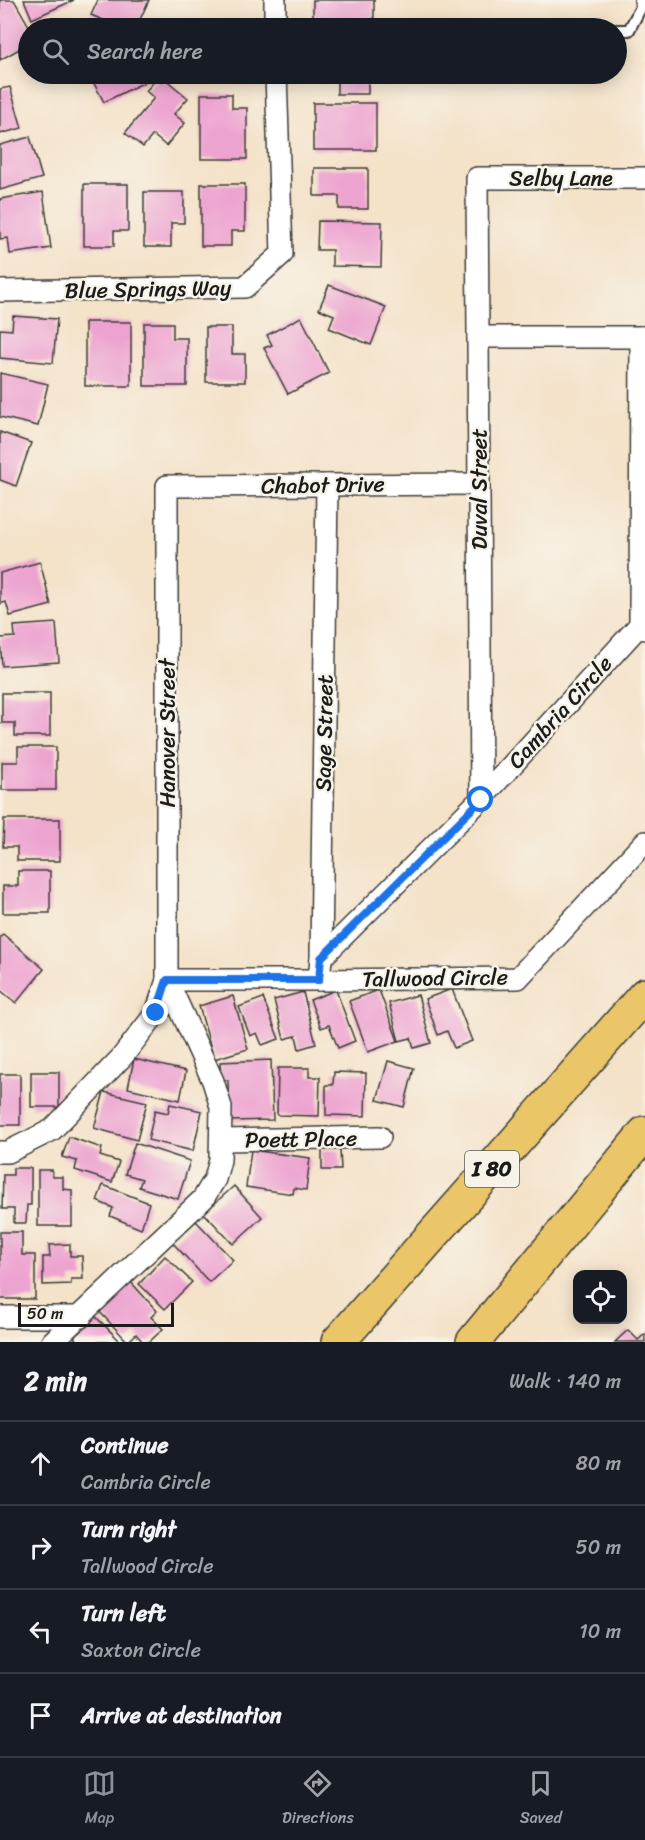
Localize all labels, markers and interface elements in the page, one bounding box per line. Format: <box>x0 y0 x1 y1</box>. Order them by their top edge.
search box <box>18 18 627 84</box>
text: Search here <box>87 32 203 71</box>
icon: search <box>39 35 72 68</box>
street label: Selby Lane <box>509 159 613 198</box>
street label: Blue Springs Way <box>64 268 232 310</box>
street label: Duval Street <box>460 428 499 550</box>
street label: Chabot Drive <box>261 464 385 506</box>
street label: Cambria Circle <box>498 646 622 778</box>
street label: Hanover Street <box>148 657 187 808</box>
street label: Sage Street <box>303 674 345 792</box>
route start <box>467 786 493 812</box>
street label: Tallwood Circle <box>362 957 508 999</box>
route end <box>142 999 168 1025</box>
street label: Poett Place <box>245 1119 357 1159</box>
road number: I 80 <box>465 1151 519 1187</box>
map controls <box>573 1270 627 1324</box>
button: locate <box>573 1270 627 1324</box>
text: 50 m <box>27 1299 63 1328</box>
scale bar <box>18 1300 174 1328</box>
text: 2 min <box>24 1358 87 1404</box>
text: Walk · 140 m <box>509 1364 621 1399</box>
text: Continue <box>81 1426 169 1465</box>
text: 80 m <box>576 1446 621 1481</box>
icon: ahead <box>24 1447 57 1480</box>
text: Cambria Circle <box>81 1465 211 1500</box>
text: Turn right <box>81 1510 176 1549</box>
text: 50 m <box>576 1530 621 1565</box>
icon: right <box>24 1531 57 1564</box>
text: Tallwood Circle <box>81 1549 214 1584</box>
text: Turn left <box>81 1594 166 1633</box>
text: 10 m <box>579 1614 621 1649</box>
icon: left <box>24 1615 57 1648</box>
text: Saxton Circle <box>81 1633 201 1668</box>
text: Arrive at destination <box>81 1696 282 1735</box>
icon: arrive <box>24 1699 57 1732</box>
tab: Map <box>83 1767 116 1832</box>
tab: Directions <box>282 1767 354 1832</box>
tab: Saved <box>520 1767 562 1832</box>

